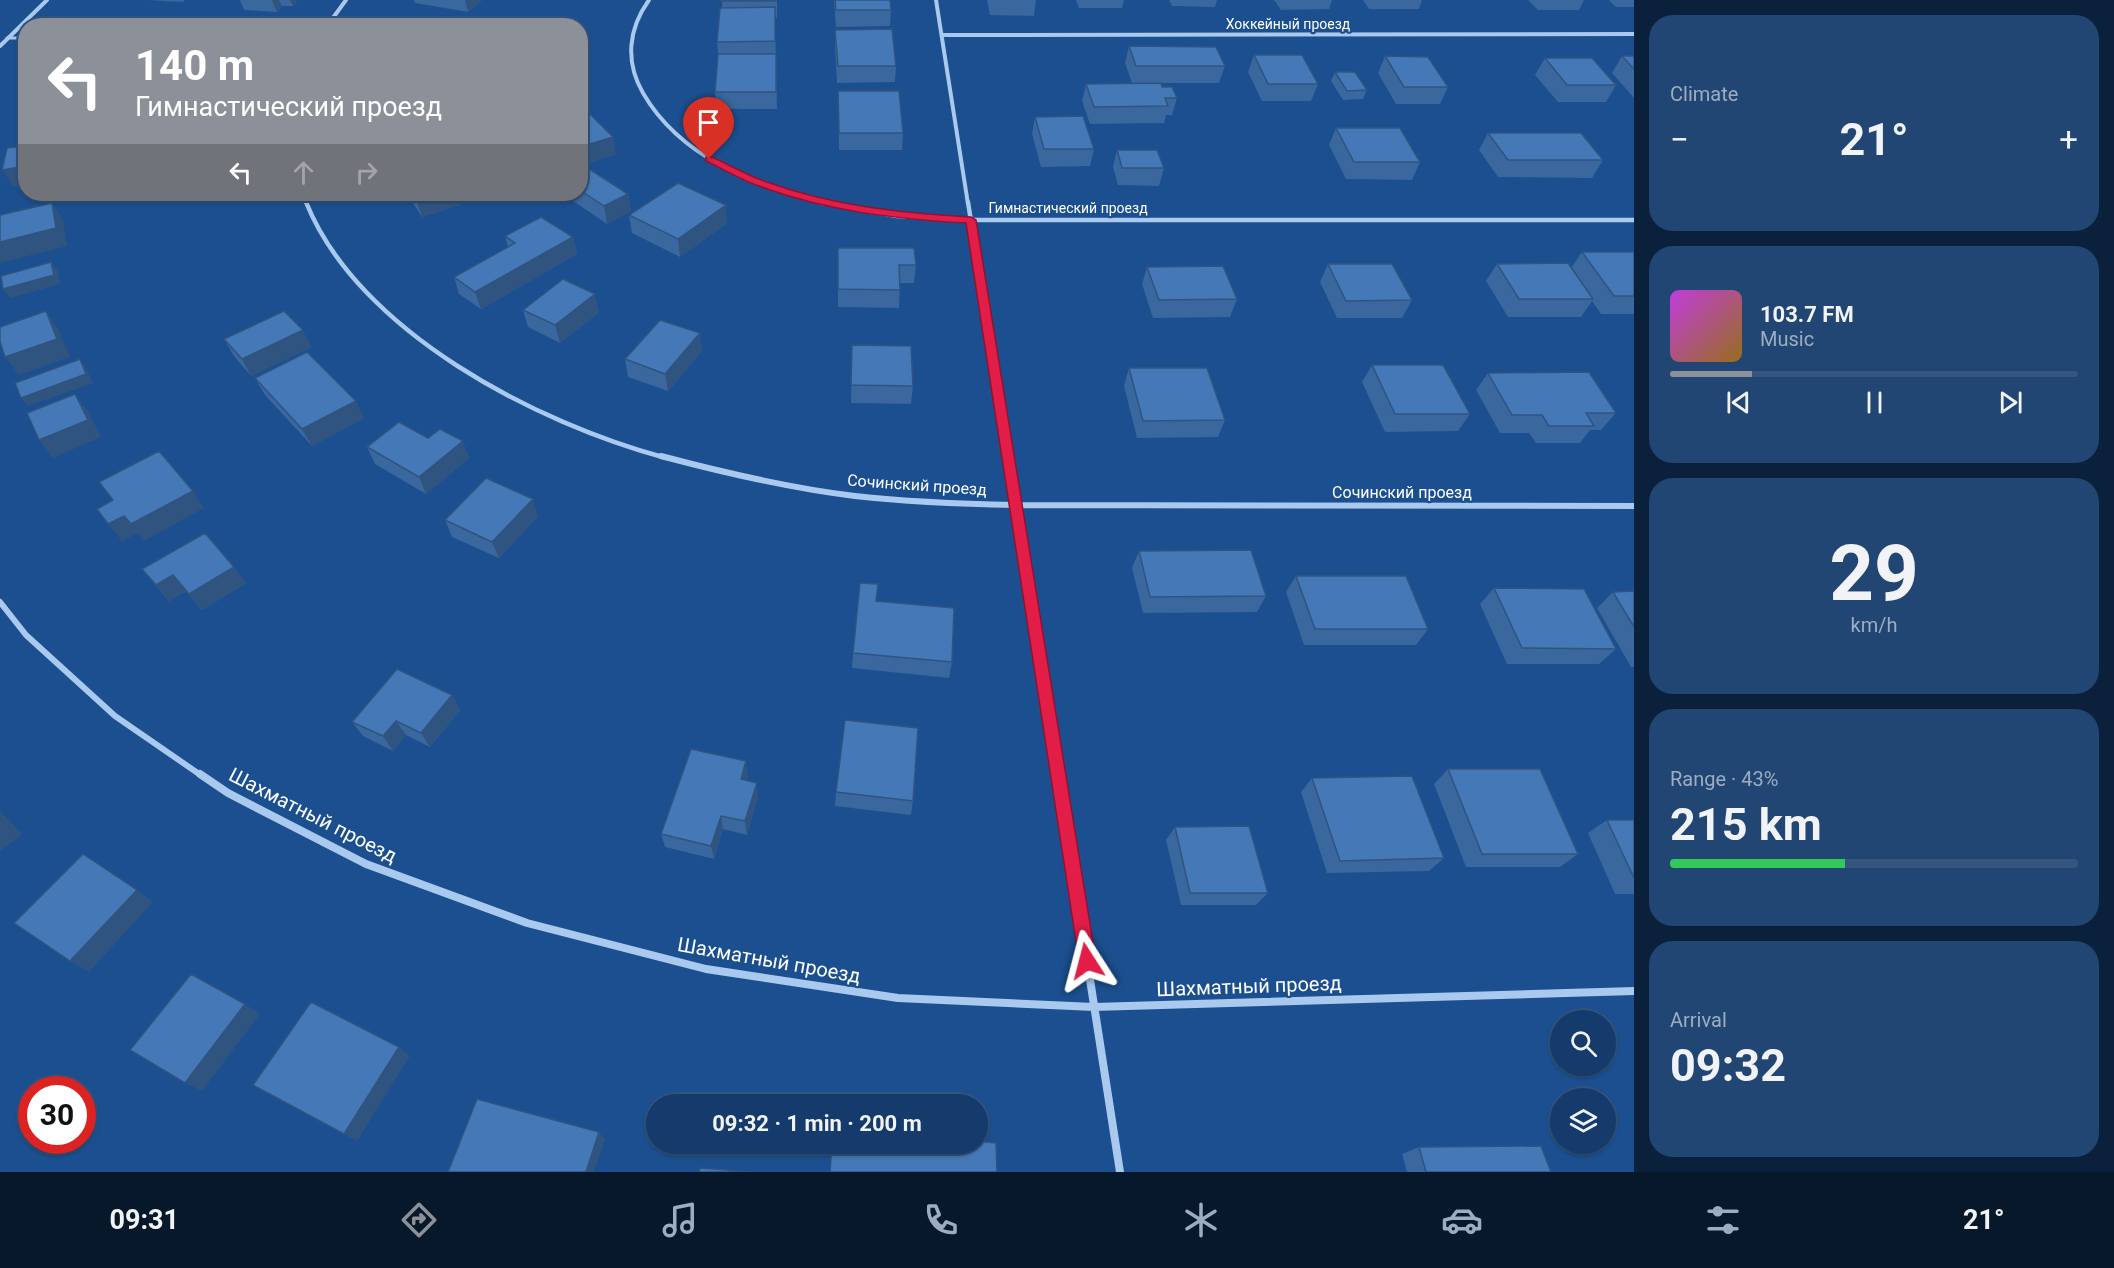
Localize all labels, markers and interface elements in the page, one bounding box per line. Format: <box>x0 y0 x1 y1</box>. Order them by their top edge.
street label: Хоккейный проезд <box>1226 16 1351 32</box>
text: 140 m <box>135 41 254 90</box>
icon: left <box>36 42 114 120</box>
text: Climate <box>1670 82 1738 106</box>
text: Гимнастический проезд <box>135 91 442 123</box>
pin <box>683 97 734 159</box>
icon: arrive <box>692 106 725 139</box>
text: 21° <box>1839 113 1909 166</box>
text: − <box>1670 120 1689 159</box>
text: + <box>2059 120 2078 159</box>
icon: left <box>224 156 257 189</box>
icon: ahead <box>287 156 320 189</box>
icon: right <box>350 156 383 189</box>
street label: Гимнастический проезд <box>988 200 1148 216</box>
text: 103.7 FM <box>1760 302 1854 327</box>
text: Music <box>1760 327 1814 351</box>
icon: previous <box>1722 386 1755 419</box>
icon: pause <box>1858 386 1891 419</box>
icon: next <box>1994 386 2027 419</box>
street label: Сочинский проезд <box>847 471 988 499</box>
street label: Сочинский проезд <box>1332 483 1472 502</box>
text: 29 <box>1829 528 1919 619</box>
text: km/h <box>1851 613 1897 637</box>
street label: Шахматный проезд <box>225 762 401 868</box>
text: Range · 43% <box>1670 767 1778 791</box>
text: 215 km <box>1670 798 1822 851</box>
position arrow <box>1055 929 1119 993</box>
street label: Шахматный проезд <box>676 932 862 988</box>
street label: Шахматный проезд <box>1156 971 1342 1001</box>
text: Arrival <box>1670 1008 1727 1032</box>
map controls <box>1550 1010 1616 1154</box>
button: search <box>1550 1010 1616 1076</box>
text: 09:32 <box>1670 1039 1786 1092</box>
speed limit sign: 30 <box>18 1076 96 1154</box>
button: layers <box>1550 1088 1616 1154</box>
text: 09:32 · 1 min · 200 m <box>712 1111 922 1136</box>
icon: directions <box>398 1199 440 1241</box>
icon: music <box>659 1199 701 1241</box>
icon: phone <box>920 1199 962 1241</box>
icon: climate <box>1180 1199 1222 1241</box>
icon: car <box>1441 1199 1483 1241</box>
icon: filters <box>1702 1199 1744 1241</box>
text: 09:31 <box>109 1204 179 1236</box>
text: 21° <box>1963 1204 2005 1236</box>

